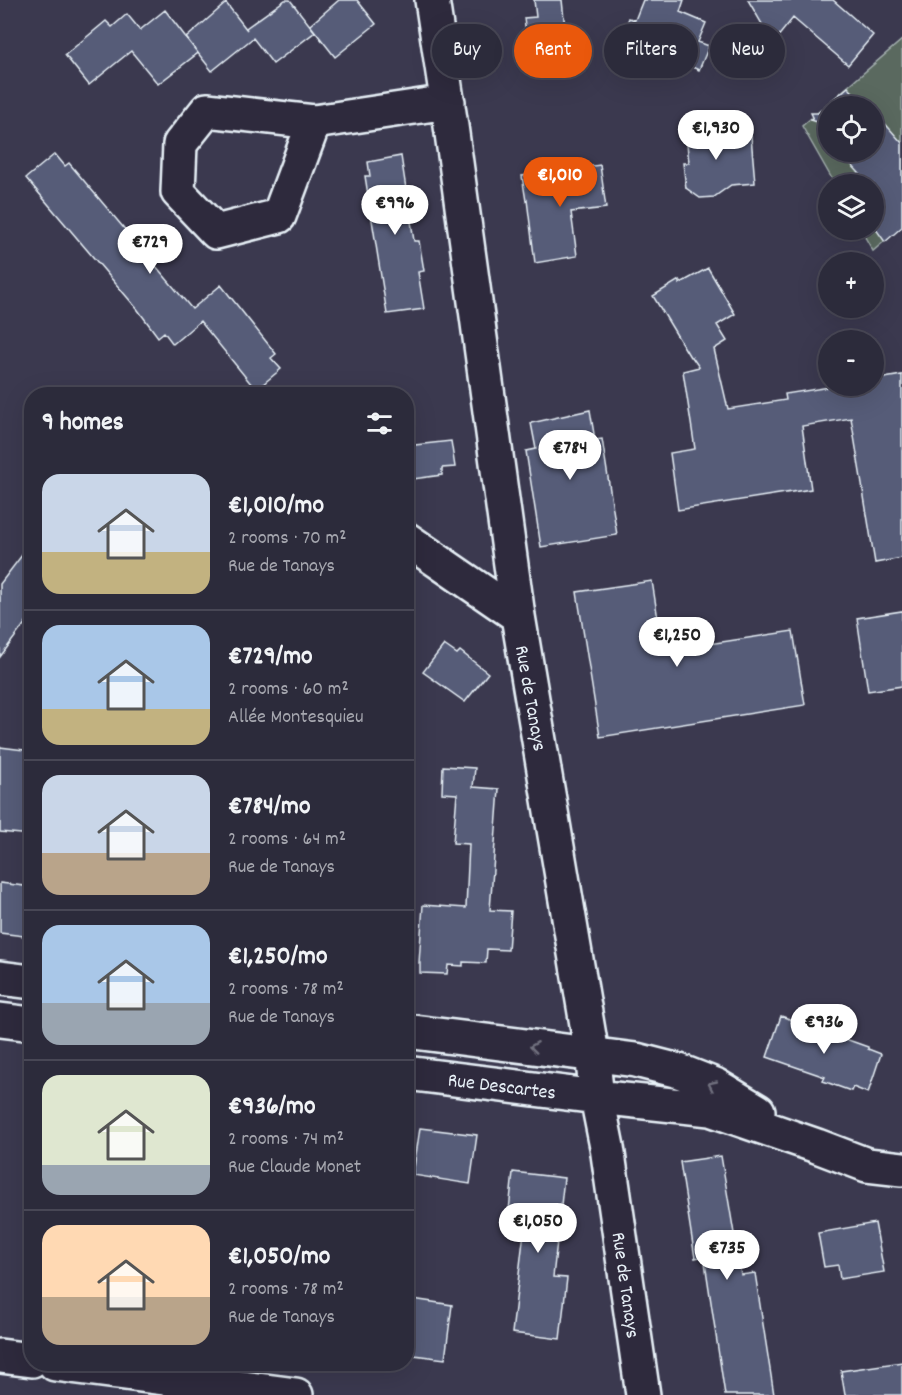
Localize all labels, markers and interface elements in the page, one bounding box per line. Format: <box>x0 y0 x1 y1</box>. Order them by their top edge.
chip: Buy <box>432 24 502 78</box>
chip: Rent <box>514 24 592 78</box>
chip: Filters <box>604 24 698 78</box>
chip: New <box>710 24 785 78</box>
map controls <box>818 96 884 396</box>
button: locate <box>818 96 884 162</box>
pin: €1,930 <box>667 110 765 161</box>
text: €1,930 <box>692 115 740 143</box>
pin: €1,010 <box>511 157 609 208</box>
text: €1,010 <box>537 162 583 190</box>
button: layers <box>818 174 884 240</box>
pin: €996 <box>359 185 431 236</box>
text: €996 <box>375 190 415 218</box>
pin: €729 <box>114 224 186 275</box>
text: €729 <box>132 229 168 257</box>
button: + <box>818 252 884 318</box>
button: − <box>818 330 884 396</box>
text: 9 homes <box>42 405 124 442</box>
icon: filters <box>363 407 396 440</box>
pin: €784 <box>534 430 606 481</box>
text: €784 <box>552 435 588 463</box>
text: €1,010/mo <box>228 488 324 525</box>
icon: home <box>90 498 162 570</box>
text: 2 rooms · 70 m² <box>228 525 347 553</box>
text: Rue de Tanays <box>228 553 335 581</box>
pin: €1,250 <box>628 617 726 668</box>
text: €1,250 <box>653 622 701 650</box>
text: €729/mo <box>228 639 313 676</box>
street label: Rue de Tanays <box>506 643 552 754</box>
icon: home <box>90 649 162 721</box>
text: 2 rooms · 60 m² <box>228 676 349 704</box>
text: Allée Montesquieu <box>228 704 364 732</box>
text: €784/mo <box>228 789 311 826</box>
icon: home <box>90 799 162 871</box>
text: 2 rooms · 64 m² <box>228 826 346 854</box>
text: Rue de Tanays <box>228 854 335 882</box>
text: €1,250/mo <box>228 939 328 976</box>
icon: home <box>90 949 162 1021</box>
text: 2 rooms · 78 m² <box>228 976 344 1004</box>
text: Rue de Tanays <box>228 1004 335 1032</box>
pin: €936 <box>788 1004 860 1055</box>
text: €936 <box>805 1009 844 1037</box>
one-way arrow <box>529 1041 538 1054</box>
street label: Rue Descartes <box>446 1067 557 1108</box>
one-way arrow <box>707 1080 718 1092</box>
text: €936/mo <box>228 1089 316 1126</box>
icon: home <box>90 1099 162 1171</box>
text: 2 rooms · 74 m² <box>228 1126 344 1154</box>
text: Rue Claude Monet <box>228 1154 361 1182</box>
pin: €1,050 <box>489 1203 587 1254</box>
text: €1,050 <box>513 1208 563 1236</box>
street label: Rue de Tanays <box>603 1230 645 1340</box>
pin: €735 <box>691 1230 763 1281</box>
text: €735 <box>709 1235 745 1263</box>
text: €1,050/mo <box>228 1239 330 1276</box>
icon: home <box>90 1249 162 1321</box>
text: 2 rooms · 78 m² <box>228 1276 344 1304</box>
text: Rue de Tanays <box>228 1304 335 1332</box>

